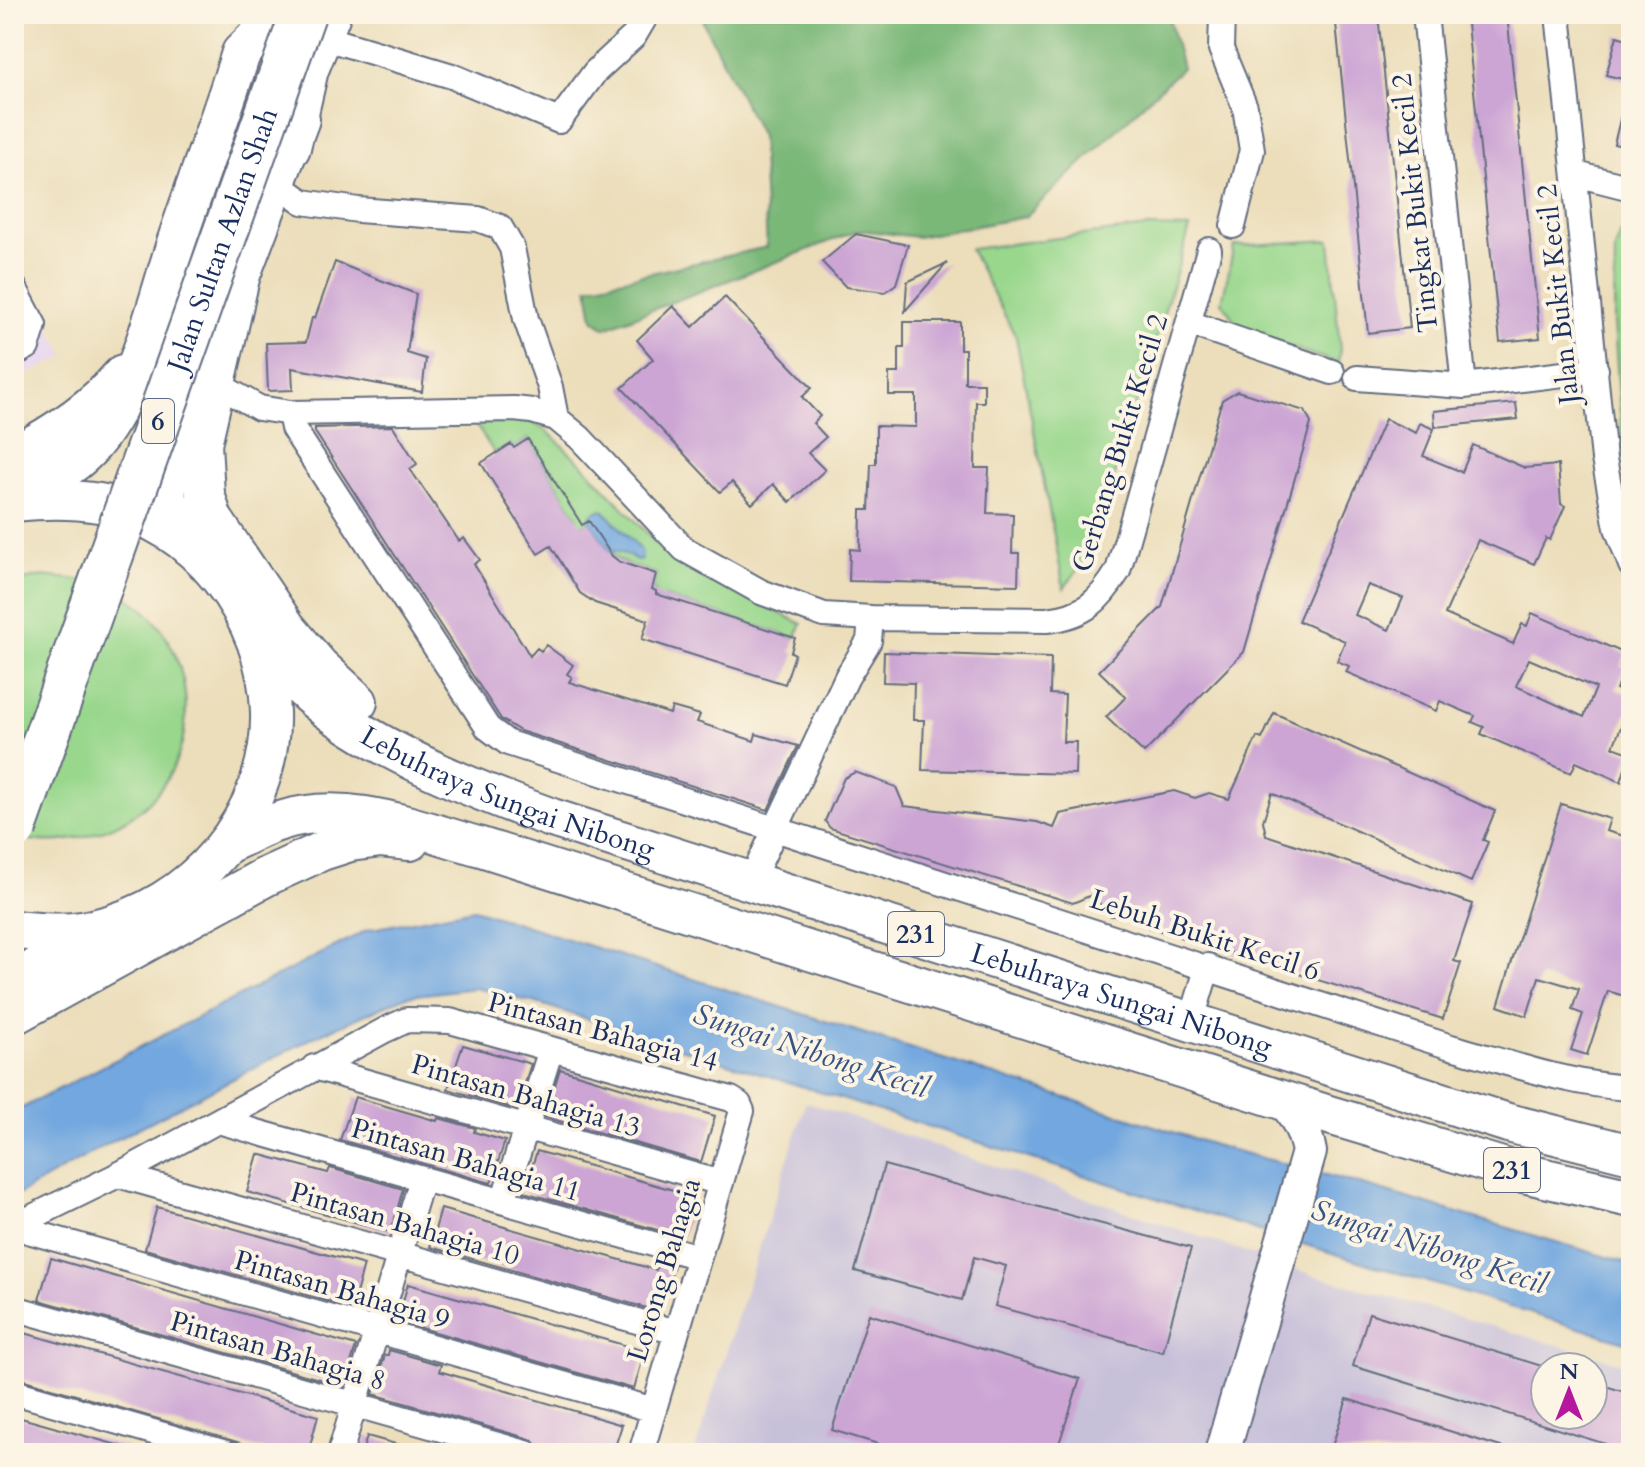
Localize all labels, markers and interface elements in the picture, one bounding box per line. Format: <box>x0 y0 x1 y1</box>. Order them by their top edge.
street label: Tingkat Bukit Kecil 2 <box>1383 72 1447 334</box>
street label: Jalan Sultan Azlan Shah <box>157 103 287 381</box>
street label: Jalan Bukit Kecil 2 <box>1528 182 1589 410</box>
street label: Gerbang Bukit Kecil 2 <box>1063 309 1177 577</box>
road number: 6 <box>142 399 174 443</box>
street label: Lebuhraya Sungai Nibong <box>353 717 660 869</box>
street label: Lebuh Bukit Kecil 6 <box>1085 880 1325 990</box>
road number: 231 <box>888 912 944 956</box>
street label: Lebuhraya Sungai Nibong <box>966 934 1277 1066</box>
street label: Pintasan Bahagia 14 <box>484 983 722 1081</box>
water label: Sungai Nibong Kecil <box>688 994 935 1109</box>
street label: Pintasan Bahagia 13 <box>407 1045 645 1147</box>
street label: Pintasan Bahagia 11 <box>347 1109 585 1211</box>
road number: 231 <box>1484 1148 1540 1192</box>
street label: Pintasan Bahagia 10 <box>286 1173 524 1275</box>
street label: Lorong Bahagia <box>618 1173 710 1367</box>
water label: Sungai Nibong Kecil <box>1306 1190 1553 1305</box>
street label: Pintasan Bahagia 9 <box>230 1241 454 1339</box>
street label: Pintasan Bahagia 8 <box>166 1302 390 1400</box>
north arrow <box>1529 1351 1609 1431</box>
text: N <box>1559 1357 1579 1387</box>

